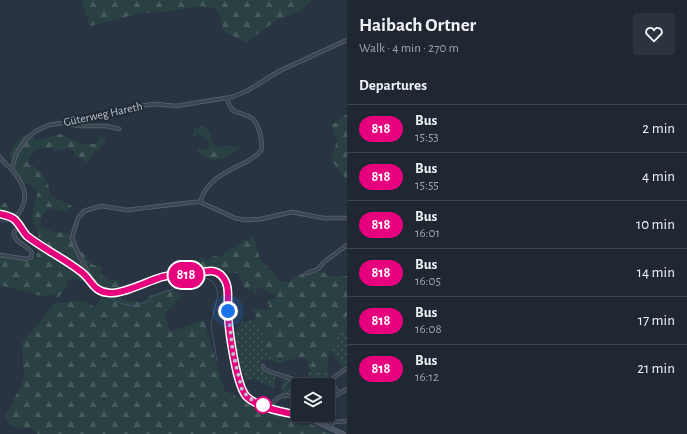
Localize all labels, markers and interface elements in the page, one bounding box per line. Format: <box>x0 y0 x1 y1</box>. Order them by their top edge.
button: heart <box>633 13 675 55</box>
text: Haibach Ortner <box>359 16 476 35</box>
text: Walk · 4 min · 270 m <box>359 42 459 55</box>
text: Departures <box>359 78 427 93</box>
street label: Güterweg Hareth <box>62 100 144 128</box>
text: Bus <box>415 113 437 128</box>
text: 2 min <box>642 121 675 136</box>
text: 818 <box>372 122 390 136</box>
text: 15:53 <box>415 131 439 144</box>
text: Bus <box>415 161 437 176</box>
text: 4 min <box>642 169 675 184</box>
text: 818 <box>372 170 390 184</box>
text: 15:55 <box>415 179 439 192</box>
text: Bus <box>415 209 437 224</box>
text: 10 min <box>636 217 675 232</box>
text: 818 <box>372 218 390 232</box>
text: 16:01 <box>415 227 440 240</box>
text: Bus <box>415 257 437 272</box>
line badge: 818 <box>163 262 209 288</box>
text: 14 min <box>637 265 675 280</box>
text: 818 <box>372 266 390 280</box>
text: 818 <box>177 268 195 282</box>
text: 16:05 <box>415 275 441 288</box>
your location <box>218 301 238 321</box>
text: Bus <box>415 305 437 320</box>
text: 17 min <box>638 313 675 328</box>
text: 818 <box>372 314 390 328</box>
text: 16:08 <box>415 323 442 336</box>
text: Bus <box>415 353 437 368</box>
text: 21 min <box>637 361 675 376</box>
text: 818 <box>372 362 390 376</box>
text: 16:12 <box>415 371 439 384</box>
map controls <box>291 378 335 422</box>
button: layers <box>291 378 335 422</box>
unlabelled marker <box>254 396 272 414</box>

